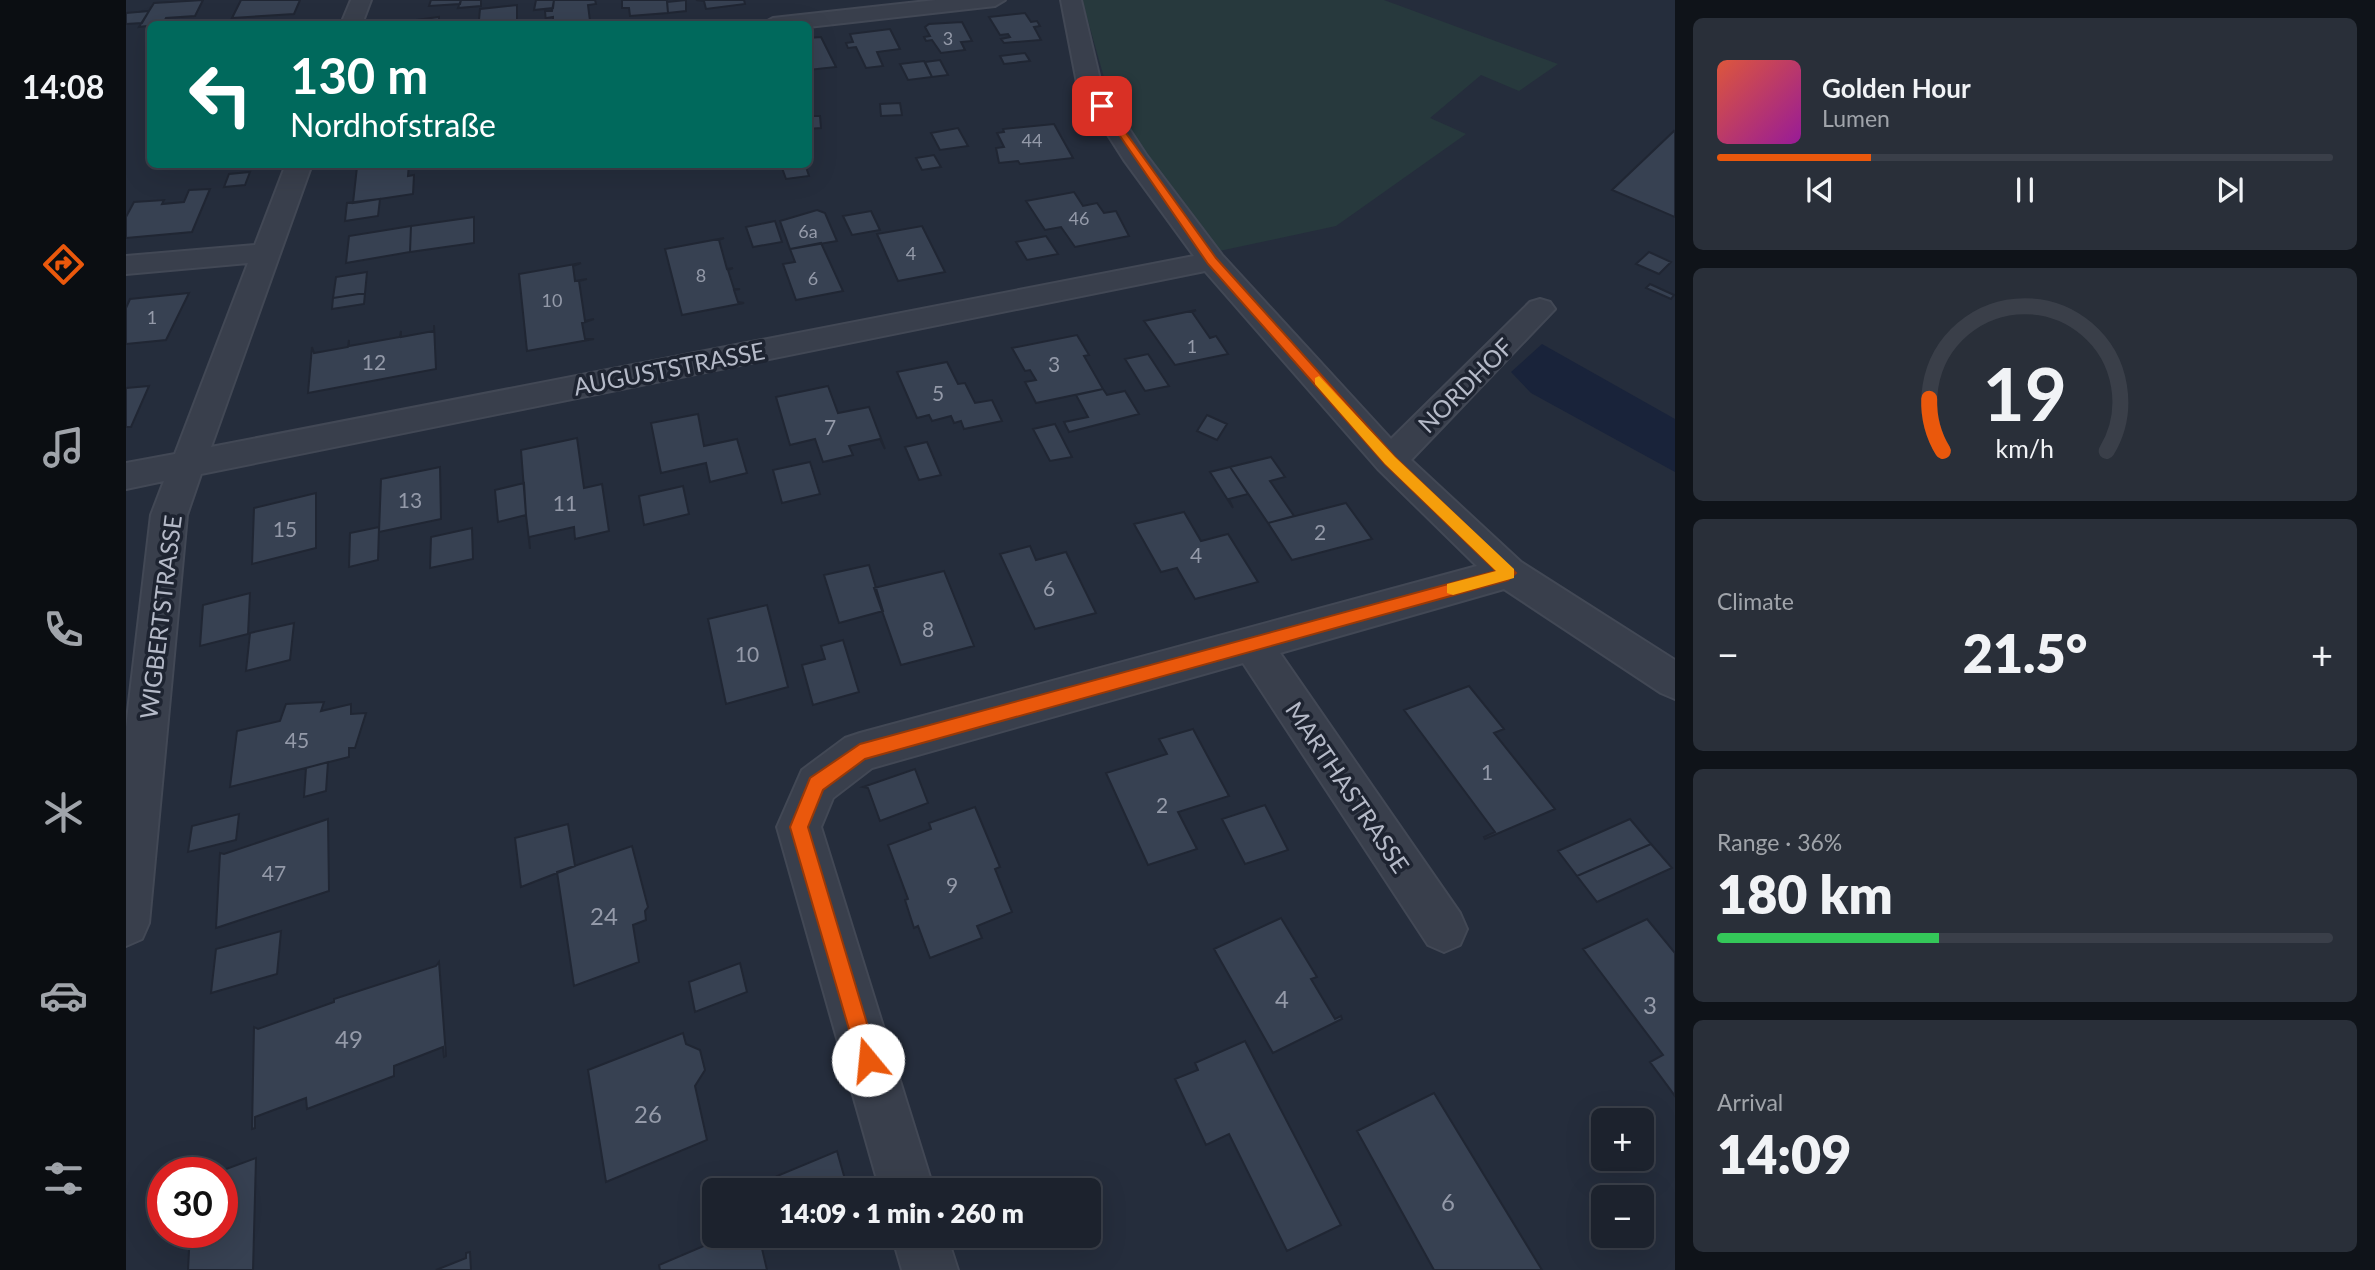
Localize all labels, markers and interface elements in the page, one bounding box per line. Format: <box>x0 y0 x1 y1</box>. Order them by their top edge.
house number: 3 <box>943 27 953 49</box>
text: 130 m <box>290 46 428 104</box>
icon: left <box>175 49 266 140</box>
text: 14:08 <box>22 67 104 106</box>
text: Golden Hour <box>1822 72 1971 104</box>
pin <box>1072 76 1132 136</box>
icon: arrive <box>1083 87 1121 125</box>
text: Lumen <box>1822 104 1890 132</box>
text: Nordhofstraße <box>290 105 496 144</box>
house number: 44 <box>1022 129 1042 151</box>
icon: previous <box>1801 171 1839 209</box>
icon: pause <box>2006 171 2044 209</box>
icon: next <box>2211 171 2249 209</box>
house number: 46 <box>1069 207 1089 229</box>
house number: 6a <box>798 220 818 242</box>
icon: directions <box>39 240 88 289</box>
house number: 4 <box>906 242 916 264</box>
house number: 8 <box>696 264 706 286</box>
house number: 6 <box>808 267 818 289</box>
house number: 10 <box>542 289 562 311</box>
house number: 1 <box>147 306 157 328</box>
street label: NORDHOF <box>1412 332 1518 438</box>
street label: AUGUSTSTRASSE <box>571 335 767 401</box>
house number: 1 <box>1187 335 1197 357</box>
house number: 12 <box>362 349 386 374</box>
text: 19 <box>1983 349 2067 437</box>
house number: 3 <box>1048 351 1060 376</box>
house number: 5 <box>932 380 944 405</box>
house number: 7 <box>824 414 836 439</box>
icon: music <box>39 423 88 472</box>
text: km/h <box>1996 432 2054 462</box>
house number: 13 <box>398 487 422 512</box>
house number: 11 <box>553 490 577 515</box>
street label: WIGBERTSTRASSE <box>133 513 187 721</box>
house number: 15 <box>273 516 297 541</box>
house number: 2 <box>1314 519 1326 544</box>
house number: 4 <box>1190 542 1202 567</box>
house number: 6 <box>1043 575 1055 600</box>
text: Climate <box>1717 587 1794 615</box>
icon: phone <box>39 605 88 654</box>
house number: 8 <box>922 616 934 641</box>
text: 21.5° <box>1963 622 2087 684</box>
text: − <box>1717 631 1739 677</box>
text: + <box>2311 631 2333 677</box>
house number: 10 <box>735 641 759 666</box>
street label: MARTHASTRASSE <box>1280 696 1416 878</box>
house number: 45 <box>285 727 309 752</box>
house number: 1 <box>1481 759 1493 784</box>
icon: climate <box>39 788 88 837</box>
house number: 2 <box>1156 792 1168 817</box>
text: Range · 36% <box>1717 828 1842 856</box>
house number: 47 <box>262 860 286 885</box>
text: 180 km <box>1717 863 1893 925</box>
house number: 9 <box>946 872 958 897</box>
house number: 24 <box>590 901 618 930</box>
icon: car <box>39 971 88 1020</box>
house number: 4 <box>1275 984 1289 1013</box>
house number: 3 <box>1643 990 1657 1019</box>
position arrow <box>831 1023 905 1097</box>
house number: 49 <box>335 1024 363 1053</box>
text: Arrival <box>1717 1088 1783 1116</box>
house number: 26 <box>634 1099 662 1128</box>
map controls <box>1591 1108 1654 1248</box>
button: + <box>1591 1108 1654 1171</box>
text: 14:09 <box>1717 1123 1851 1185</box>
icon: filters <box>39 1154 88 1203</box>
speed limit sign: 30 <box>147 1157 238 1248</box>
button: − <box>1591 1185 1654 1248</box>
house number: 6 <box>1441 1187 1455 1216</box>
text: 14:09 · 1 min · 260 m <box>779 1197 1024 1229</box>

